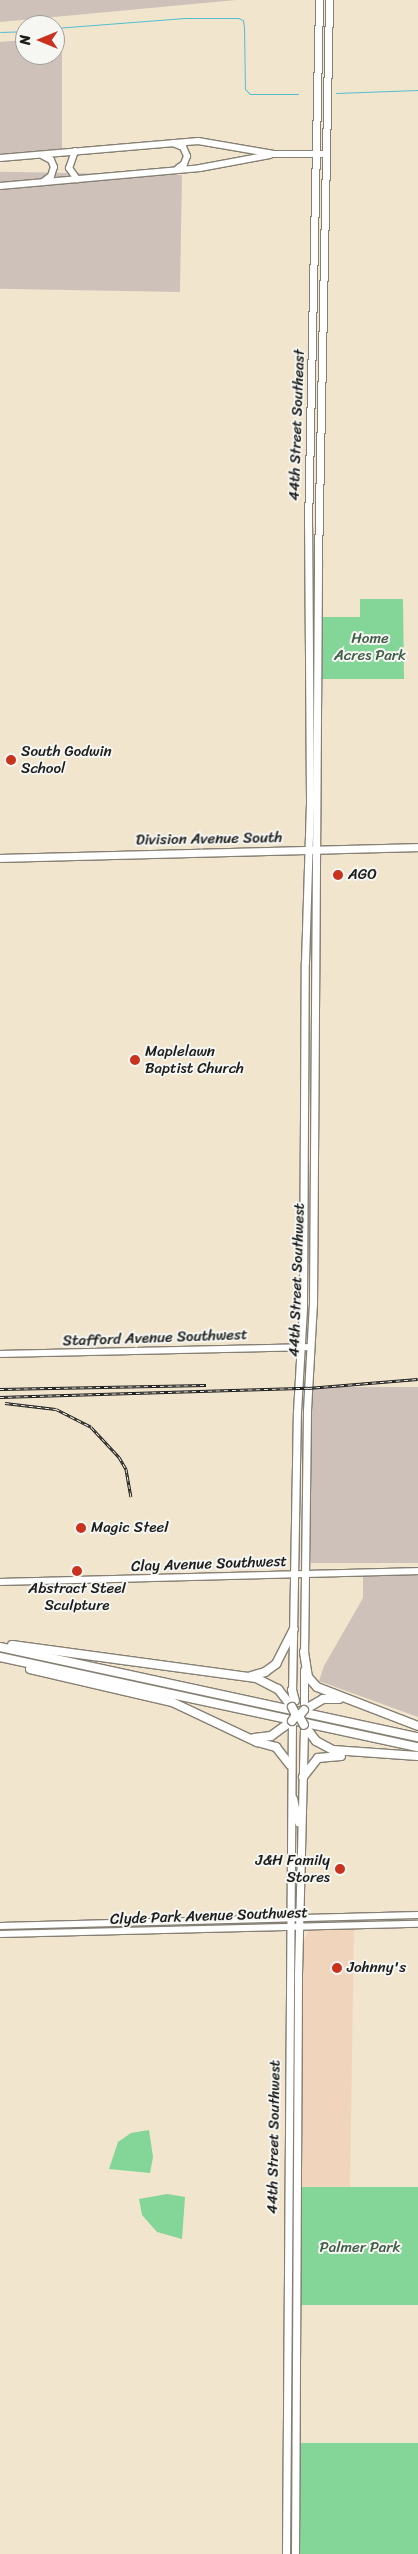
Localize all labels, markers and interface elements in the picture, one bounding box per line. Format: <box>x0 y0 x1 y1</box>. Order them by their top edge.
north arrow <box>15 15 65 65</box>
text: N <box>13 35 38 45</box>
street label: 44th Street Southeast <box>285 349 309 501</box>
park label: Home Acres Park <box>334 629 406 664</box>
place label: South Godwin School <box>21 742 112 777</box>
marker: South Godwin School <box>5 754 17 766</box>
street label: Division Avenue South <box>136 829 282 849</box>
place label: AGO <box>348 866 377 884</box>
marker: AGO <box>332 869 344 881</box>
place label: Maplelawn Baptist Church <box>145 1042 244 1077</box>
marker: Maplelawn Baptist Church <box>129 1054 141 1066</box>
street label: 44th Street Southwest <box>285 1202 309 1358</box>
street label: Stafford Avenue Southwest <box>62 1326 248 1350</box>
place label: Magic Steel <box>91 1519 170 1537</box>
marker: Magic Steel <box>75 1522 87 1534</box>
street label: Clay Avenue Southwest <box>131 1552 287 1576</box>
marker: Abstract Steel Sculpture <box>71 1565 83 1577</box>
place label: Abstract Steel Sculpture <box>28 1579 126 1614</box>
place label: J&H Family Stores <box>256 1851 330 1886</box>
marker: J&H Family Stores <box>334 1863 346 1875</box>
street label: Clyde Park Avenue Southwest <box>110 1904 308 1928</box>
place label: Johnny's <box>347 1959 406 1977</box>
marker: Johnny's <box>331 1962 343 1974</box>
street label: 44th Street Southwest <box>264 2059 284 2215</box>
park label: Palmer Park <box>320 2239 400 2257</box>

